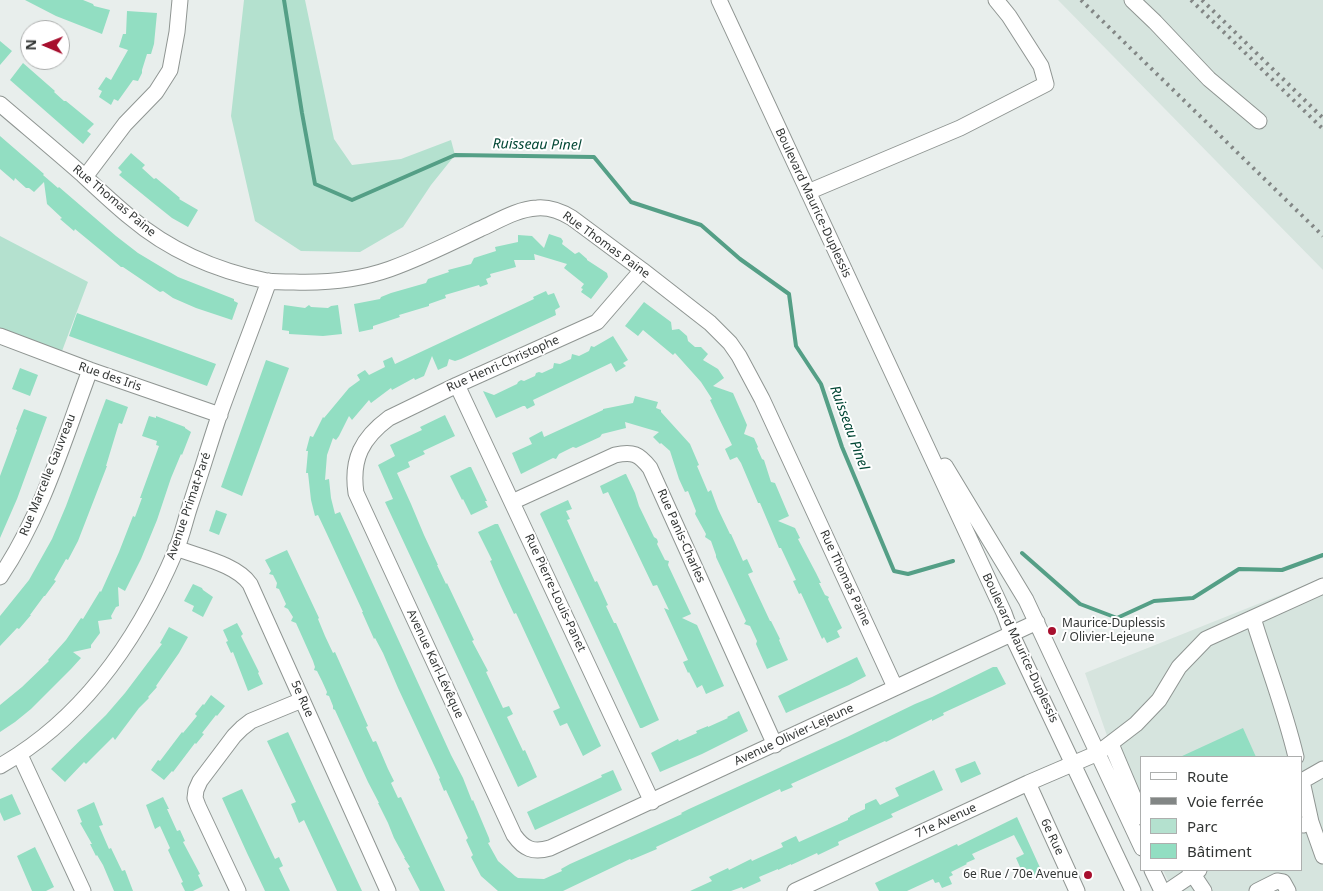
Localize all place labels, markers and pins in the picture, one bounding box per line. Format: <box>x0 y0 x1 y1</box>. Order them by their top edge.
place label: Maurice-Duplessis / Olivier-Lejeune <box>1062 617 1165 645</box>
marker: Maurice-Duplessis / Olivier-Lejeune <box>1046 625 1058 637</box>
place label: 6e Rue / 70e Avenue <box>963 868 1078 882</box>
marker: 6e Rue / 70e Avenue <box>1082 869 1094 881</box>

